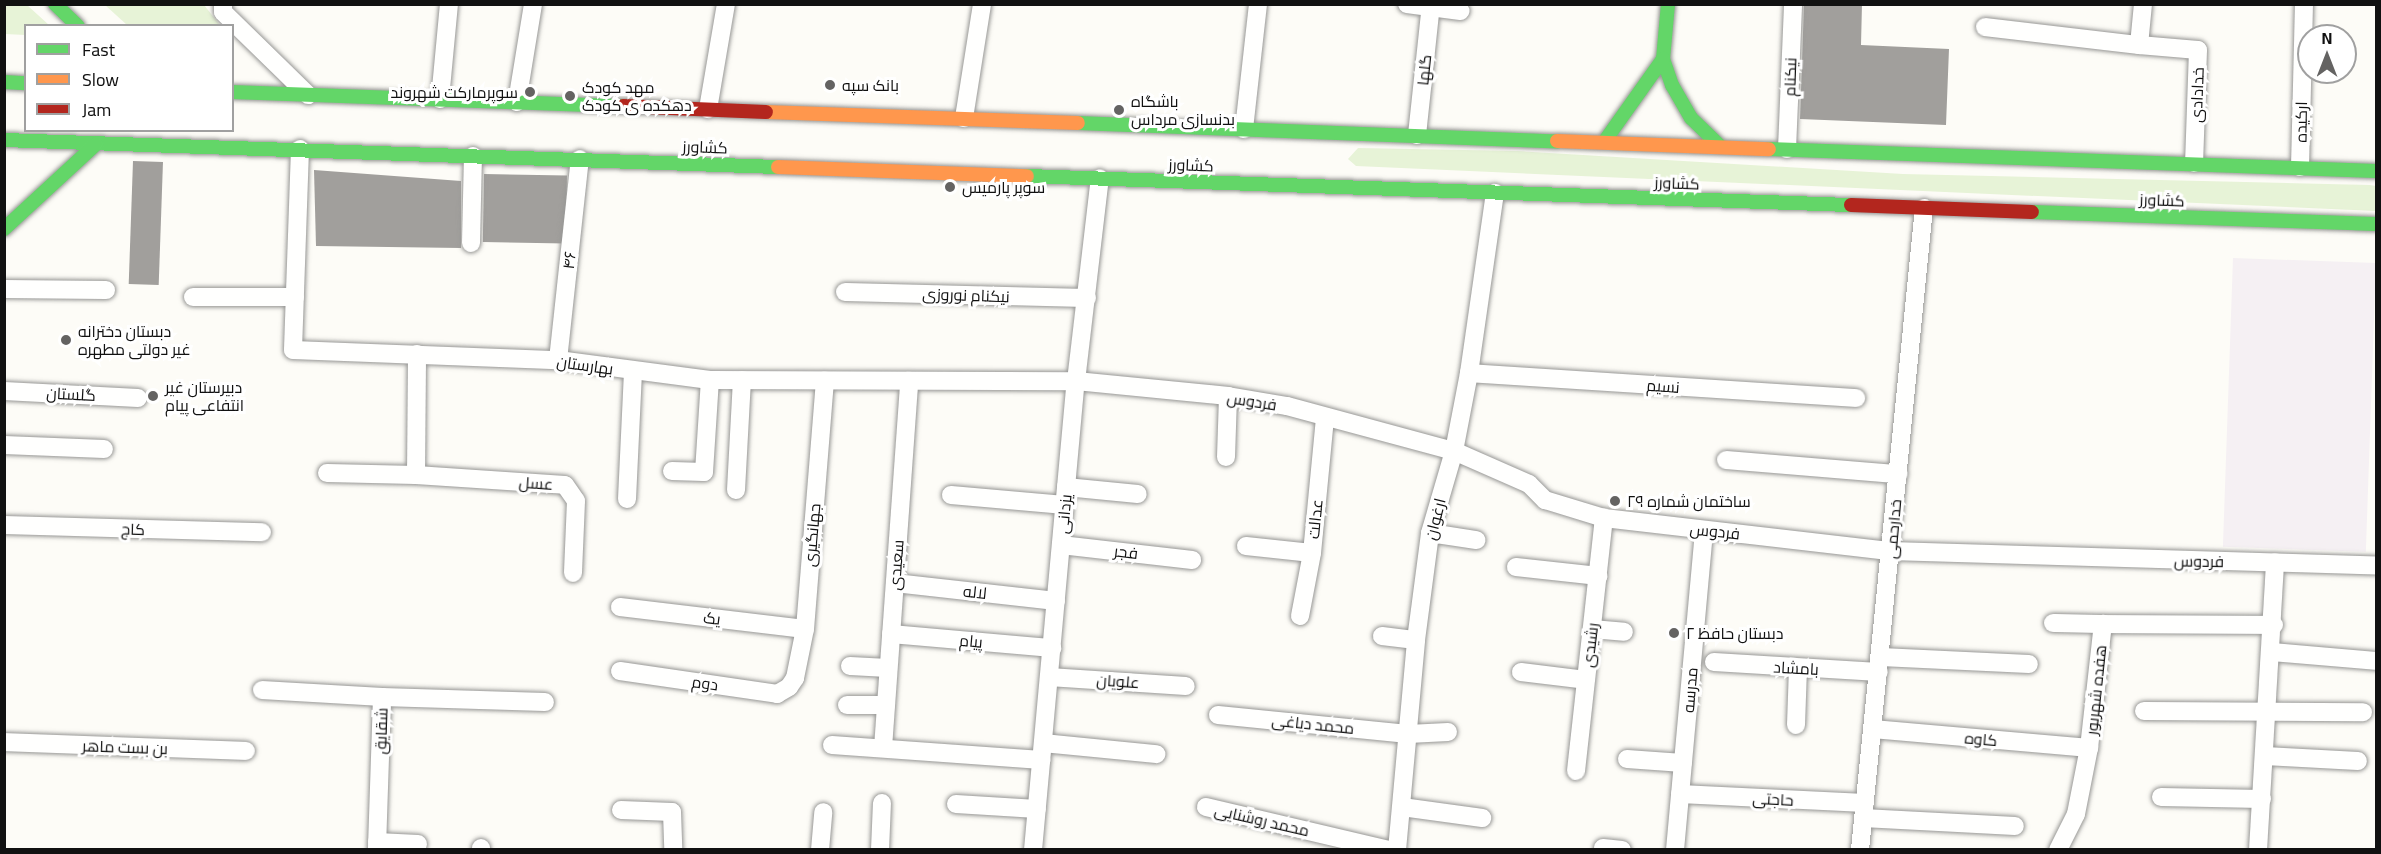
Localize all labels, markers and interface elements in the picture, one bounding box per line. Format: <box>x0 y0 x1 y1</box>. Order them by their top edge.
text: N <box>2322 23 2332 53</box>
legend <box>24 24 234 132</box>
north arrow <box>2297 24 2357 84</box>
text: Fast <box>82 33 115 66</box>
street label: گلها <box>1413 54 1435 86</box>
street label: نیکنام <box>1780 57 1800 97</box>
text: Slow <box>82 63 119 96</box>
street label: خدادادی <box>2186 67 2208 123</box>
place label: بانک سپه <box>842 75 899 95</box>
place label: مهد کودک دهکده ی کودک <box>582 77 692 115</box>
marker: بانک سپه <box>823 78 837 92</box>
place label: سوپرمارکت شهروند <box>391 82 518 102</box>
marker: سوپرمارکت شهروند <box>523 85 537 99</box>
marker: مهد کودک دهکده ی کودک <box>563 89 577 103</box>
place label: باشگاه بدنسازی مرداس <box>1131 91 1235 129</box>
text: Jam <box>82 93 111 126</box>
street label: ارکیده <box>2291 101 2311 143</box>
marker: باشگاه بدنسازی مرداس <box>1112 103 1126 117</box>
street label: کشاورز <box>682 137 728 157</box>
street label: کشاورز <box>1168 155 1214 175</box>
street label: کشاورز <box>1654 173 1700 193</box>
place label: سوپر پارمیس <box>962 177 1045 197</box>
marker: سوپر پارمیس <box>943 180 957 194</box>
street label: کشاورز <box>2139 190 2185 210</box>
street label: ۴۶ <box>558 250 580 270</box>
street label: نیکنام نوروزی <box>922 284 1010 306</box>
place label: دبستان دخترانه غیر دولتی مطهره <box>78 321 191 359</box>
marker: دبستان دخترانه غیر دولتی مطهره <box>59 333 73 347</box>
street label: بهارستان <box>555 352 615 378</box>
street label: نسیم <box>1646 375 1680 397</box>
place label: دبیرستان غیر انتفاعی پیام <box>165 377 244 415</box>
street label: گلستان <box>46 383 96 405</box>
street label: فردوس <box>1226 388 1278 414</box>
marker: دبیرستان غیر انتفاعی پیام <box>146 389 160 403</box>
street label: عسل <box>518 472 554 494</box>
place label: ساختمان شماره ۲۹ <box>1627 491 1751 511</box>
street label: یزدانی <box>1053 493 1075 535</box>
marker: ساختمان شماره ۲۹ <box>1608 494 1622 508</box>
street label: ارغوان <box>1421 496 1449 542</box>
street label: عدالت <box>1303 498 1327 540</box>
street label: خدارحمی <box>1881 498 1905 560</box>
street label: جهانگیری <box>800 502 824 568</box>
street label: کاج <box>121 519 145 539</box>
street label: فردوس <box>1689 519 1741 543</box>
street label: سعیدی <box>885 539 907 591</box>
street label: فجر <box>1113 541 1139 563</box>
street label: فردوس <box>2174 551 2224 571</box>
street label: لاله <box>962 581 988 603</box>
street label: یک <box>702 607 722 629</box>
street label: رشیدی <box>1578 621 1602 669</box>
place label: دبستان حافظ ۲ <box>1686 623 1783 643</box>
marker: دبستان حافظ ۲ <box>1667 626 1681 640</box>
street label: پیام <box>958 630 984 652</box>
street label: هفده شهریور <box>2082 644 2110 736</box>
street label: بامشاد <box>1773 657 1819 679</box>
street label: مدرسه <box>1678 666 1702 714</box>
street label: علویان <box>1096 670 1140 692</box>
street label: دوم <box>691 672 719 694</box>
street label: شقایق <box>371 707 391 755</box>
street label: محمد دیاغی <box>1271 710 1355 738</box>
street label: کاوه <box>1964 728 1998 750</box>
street label: بن بست ماهر <box>82 736 168 758</box>
street label: حاجتی <box>1752 788 1794 810</box>
street label: محمد روشنایی <box>1213 800 1311 840</box>

